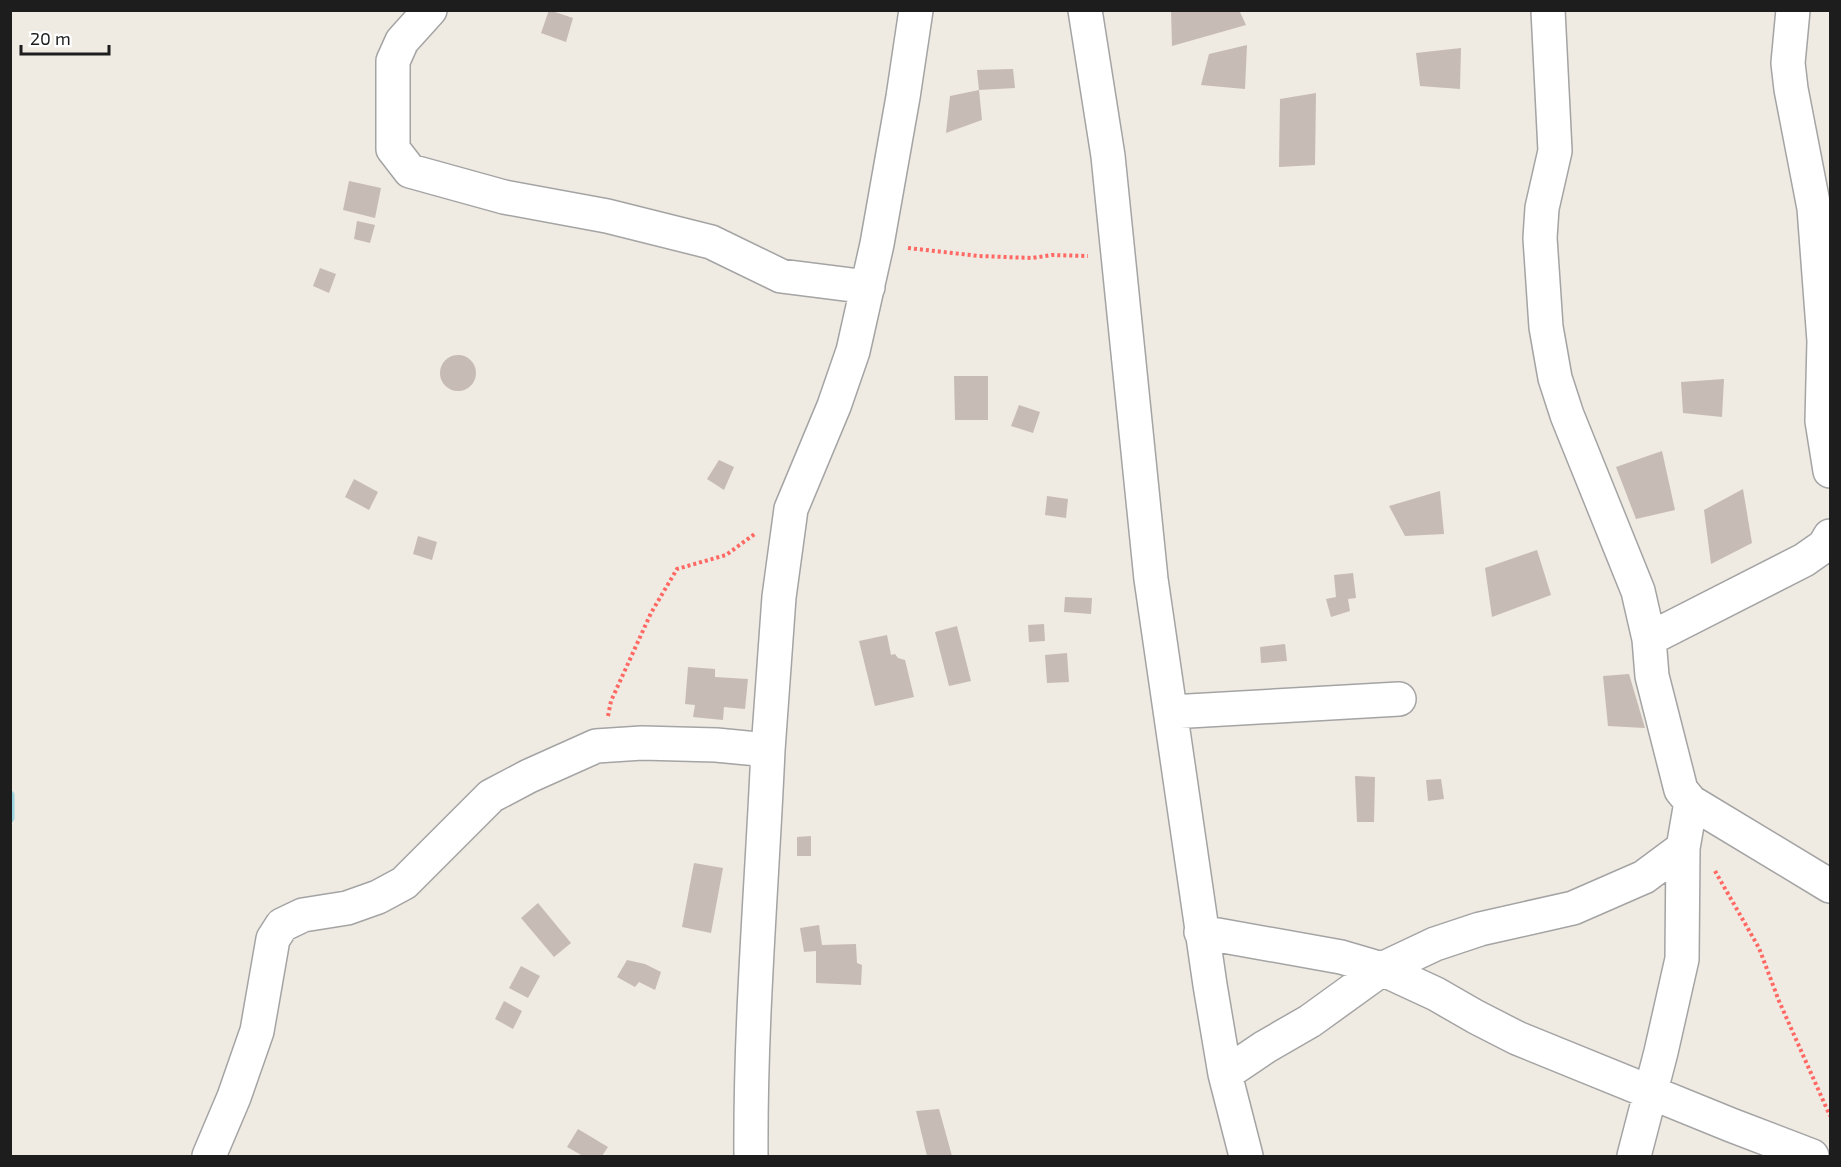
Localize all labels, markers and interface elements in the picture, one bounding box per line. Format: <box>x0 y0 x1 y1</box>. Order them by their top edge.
scale bar <box>21 18 110 56</box>
text: 20 m <box>30 27 71 49</box>

